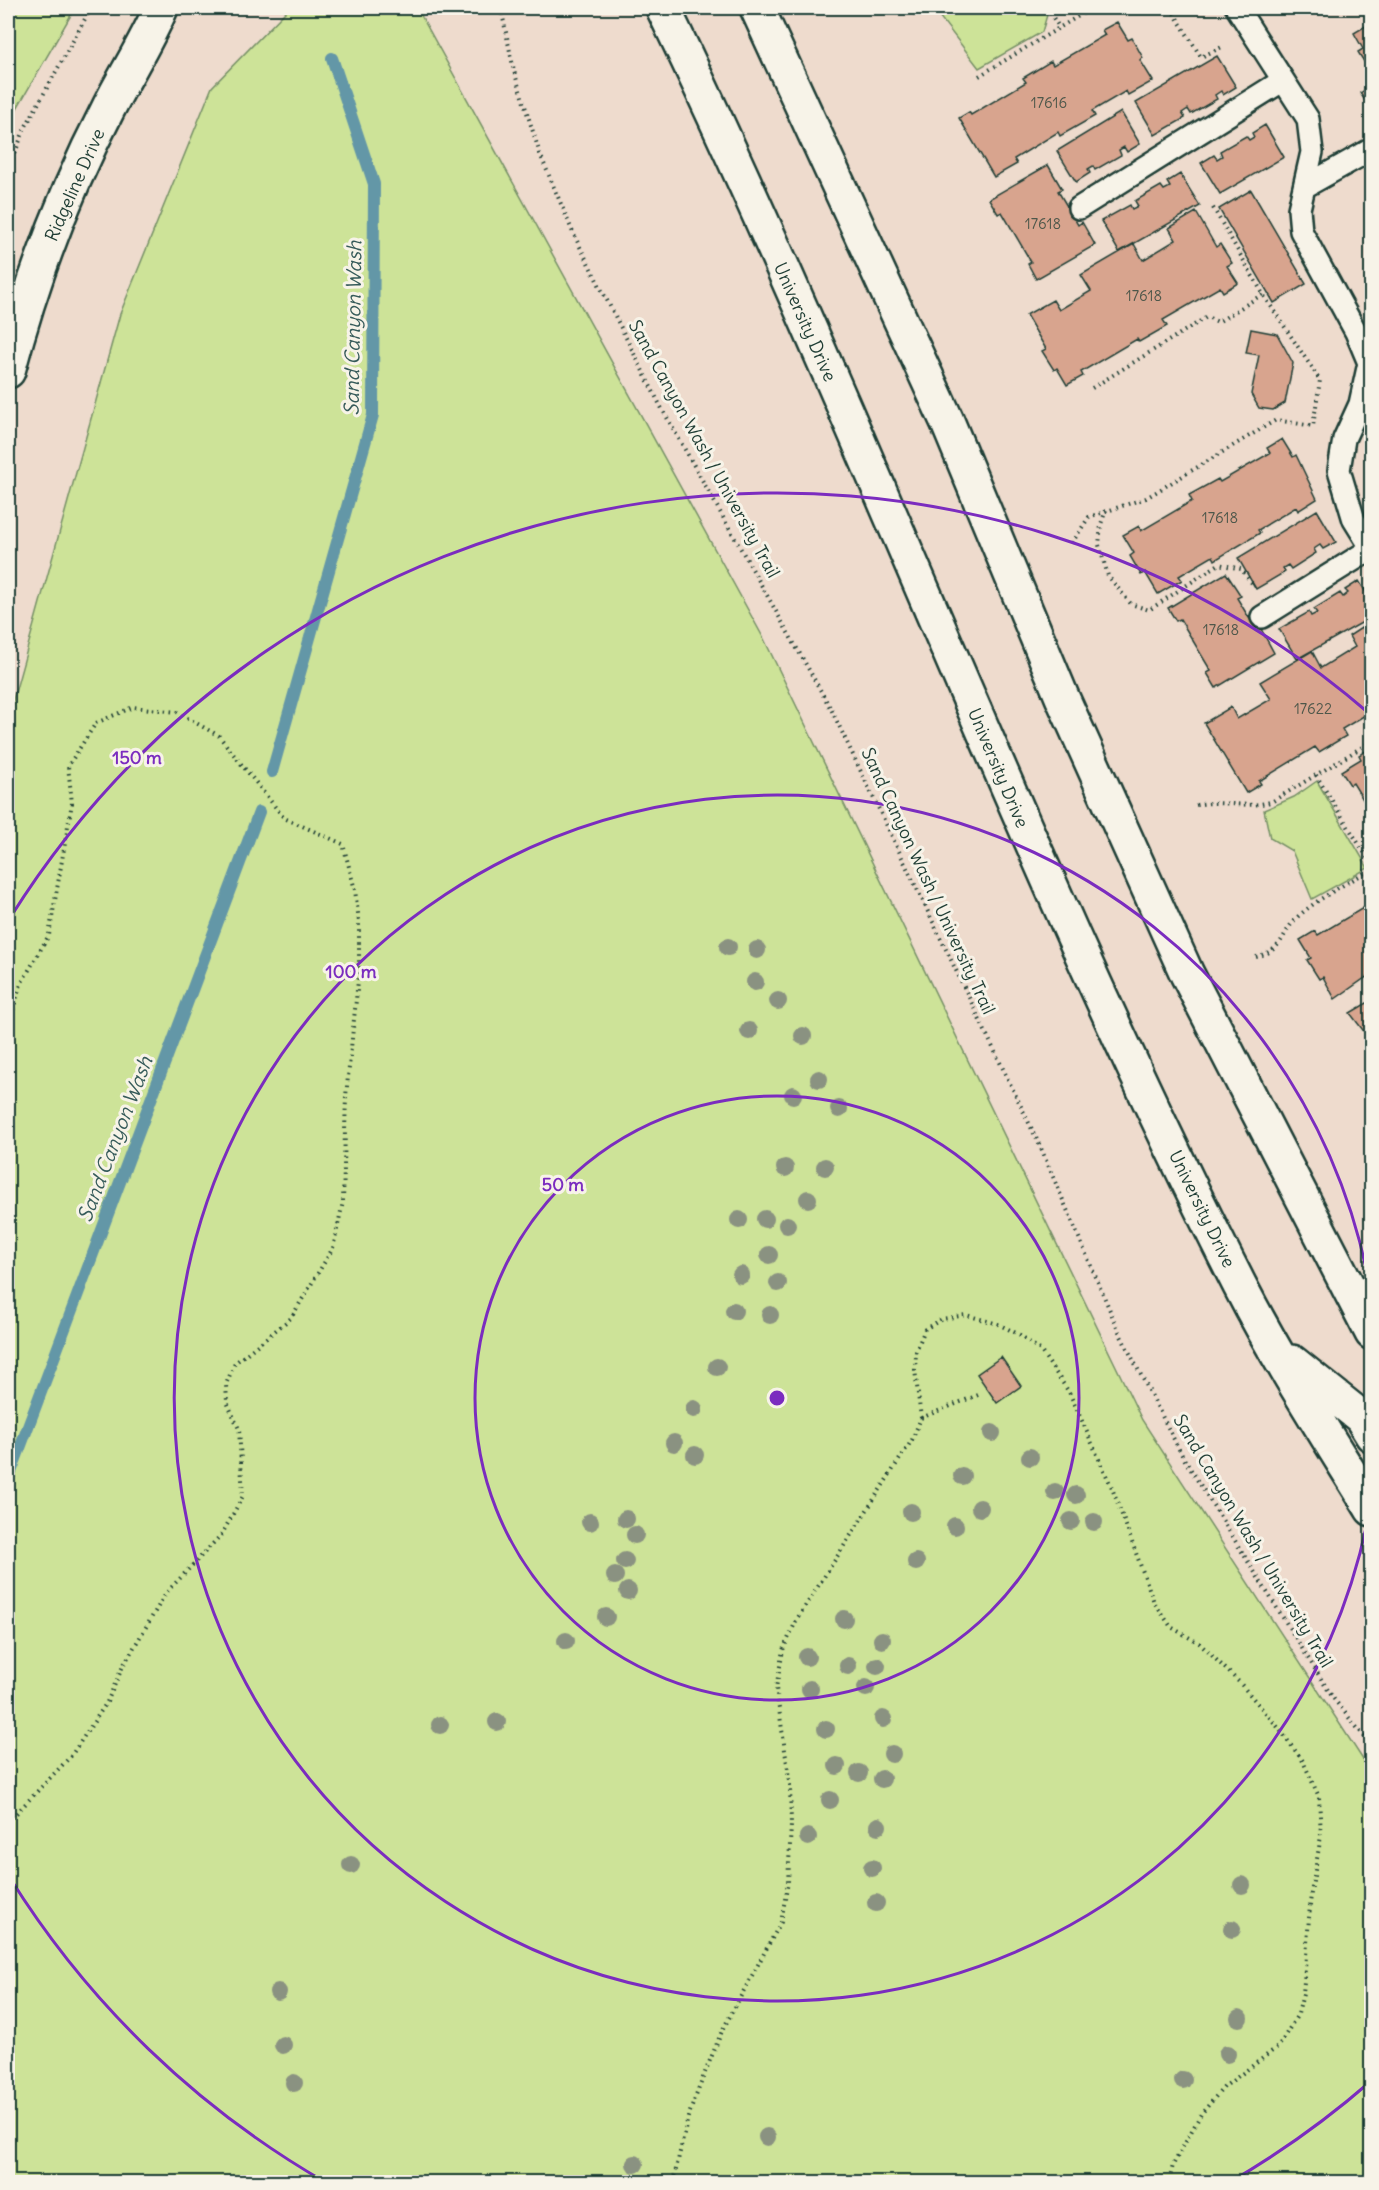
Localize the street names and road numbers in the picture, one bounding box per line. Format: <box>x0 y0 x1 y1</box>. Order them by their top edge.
street label: Ridgeline Drive <box>39 125 110 245</box>
street label: University Drive <box>769 259 842 385</box>
street label: Sand Canyon Wash / University Trail <box>624 316 785 582</box>
street label: University Drive <box>963 705 1034 831</box>
street label: Sand Canyon Wash / University Trail <box>856 744 1000 1018</box>
street label: University Drive <box>1164 1146 1241 1271</box>
street label: Sand Canyon Wash / University Trail <box>1169 1410 1338 1672</box>

